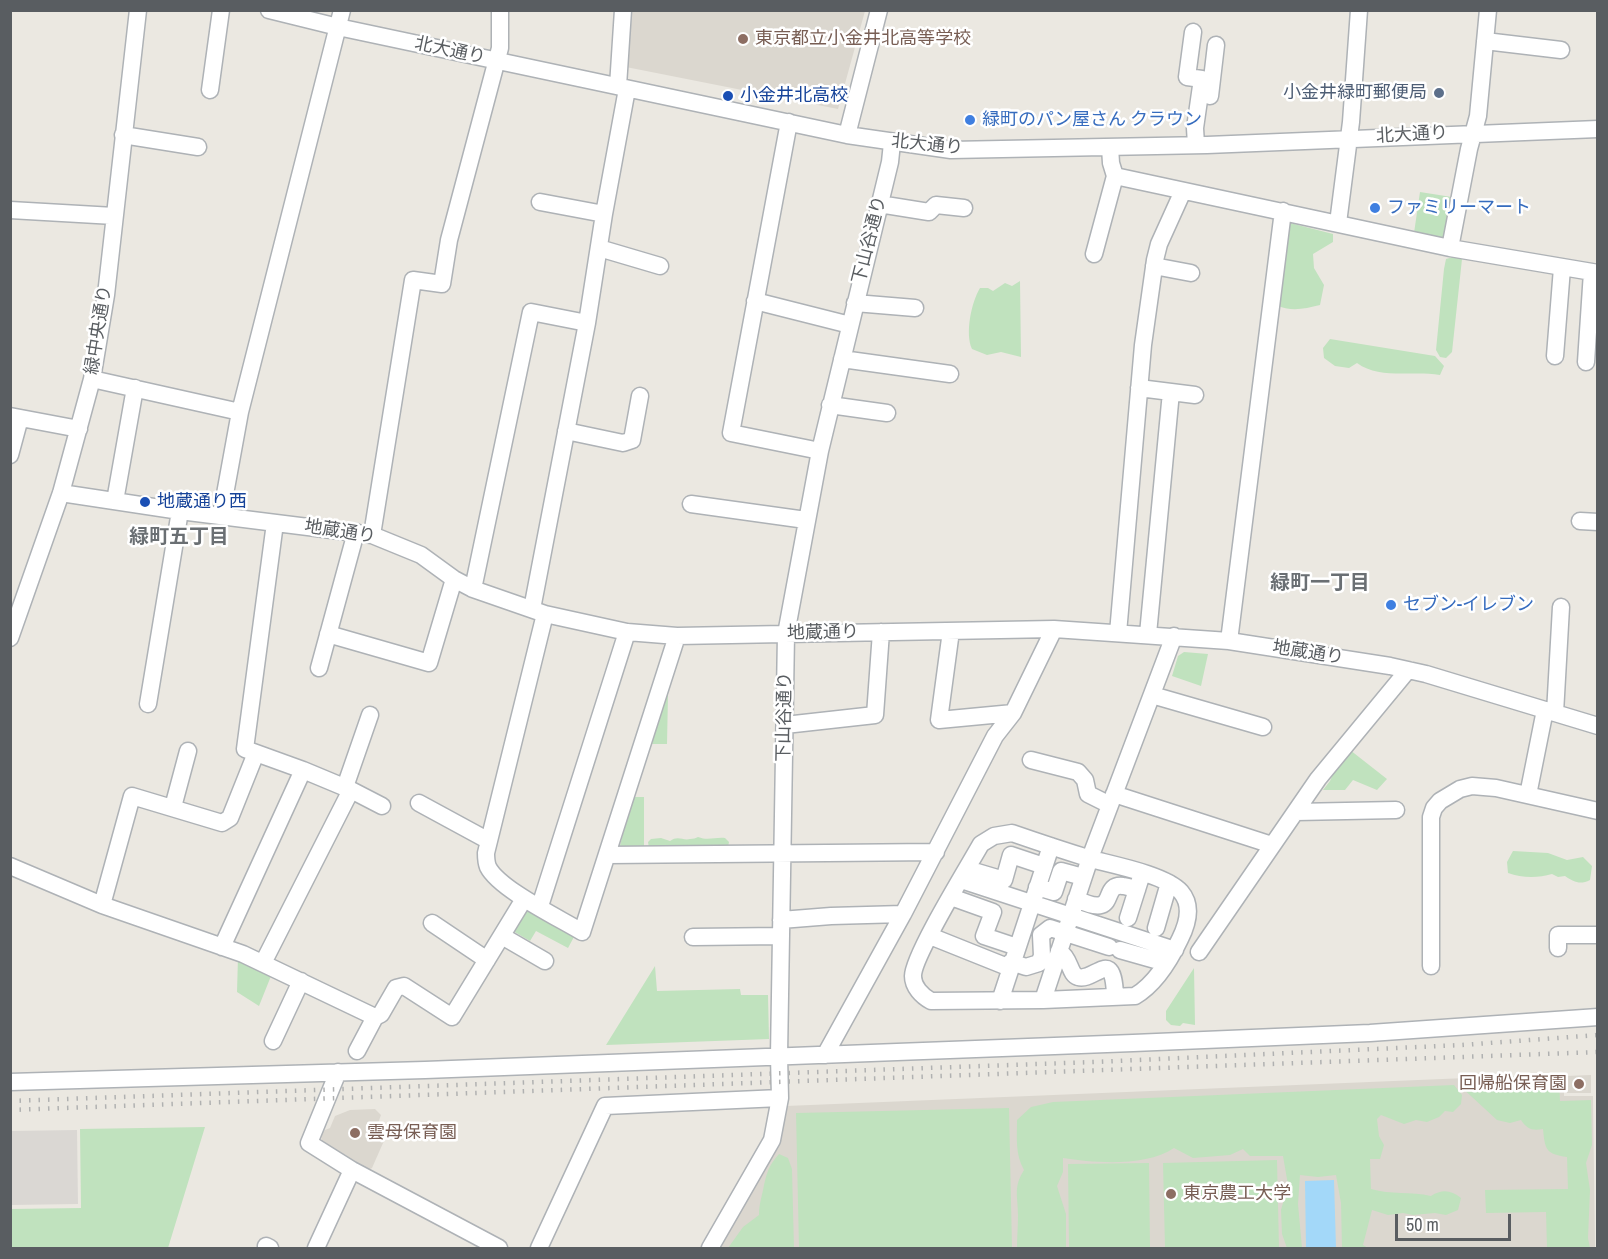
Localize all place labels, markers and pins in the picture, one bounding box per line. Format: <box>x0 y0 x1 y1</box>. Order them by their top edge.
place label: 東京都立小金井北高等学校 <box>755 28 971 50</box>
marker: 東京都立小金井北高等学校 <box>736 32 750 46</box>
place label: 小金井緑町郵便局 <box>1283 82 1427 104</box>
place label: 小金井北高校 <box>740 85 848 107</box>
marker: 小金井緑町郵便局 <box>1432 86 1446 100</box>
marker: 小金井北高校 <box>721 89 735 103</box>
place label: 緑町のパン屋さん クラウン <box>982 109 1202 131</box>
marker: 緑町のパン屋さん クラウン <box>963 113 977 127</box>
place label: ファミリーマート <box>1387 197 1531 219</box>
marker: ファミリーマート <box>1368 201 1382 215</box>
place label: 地蔵通り西 <box>157 491 247 513</box>
marker: 地蔵通り西 <box>138 495 152 509</box>
place label: セブン-イレブン <box>1403 594 1534 616</box>
marker: セブン-イレブン <box>1384 598 1398 612</box>
place label: 回帰船保育園 <box>1459 1073 1567 1095</box>
marker: 回帰船保育園 <box>1572 1077 1586 1091</box>
place label: 雲母保育園 <box>367 1122 457 1144</box>
marker: 雲母保育園 <box>348 1126 362 1140</box>
place label: 東京農工大学 <box>1183 1183 1291 1205</box>
marker: 東京農工大学 <box>1164 1187 1178 1201</box>

